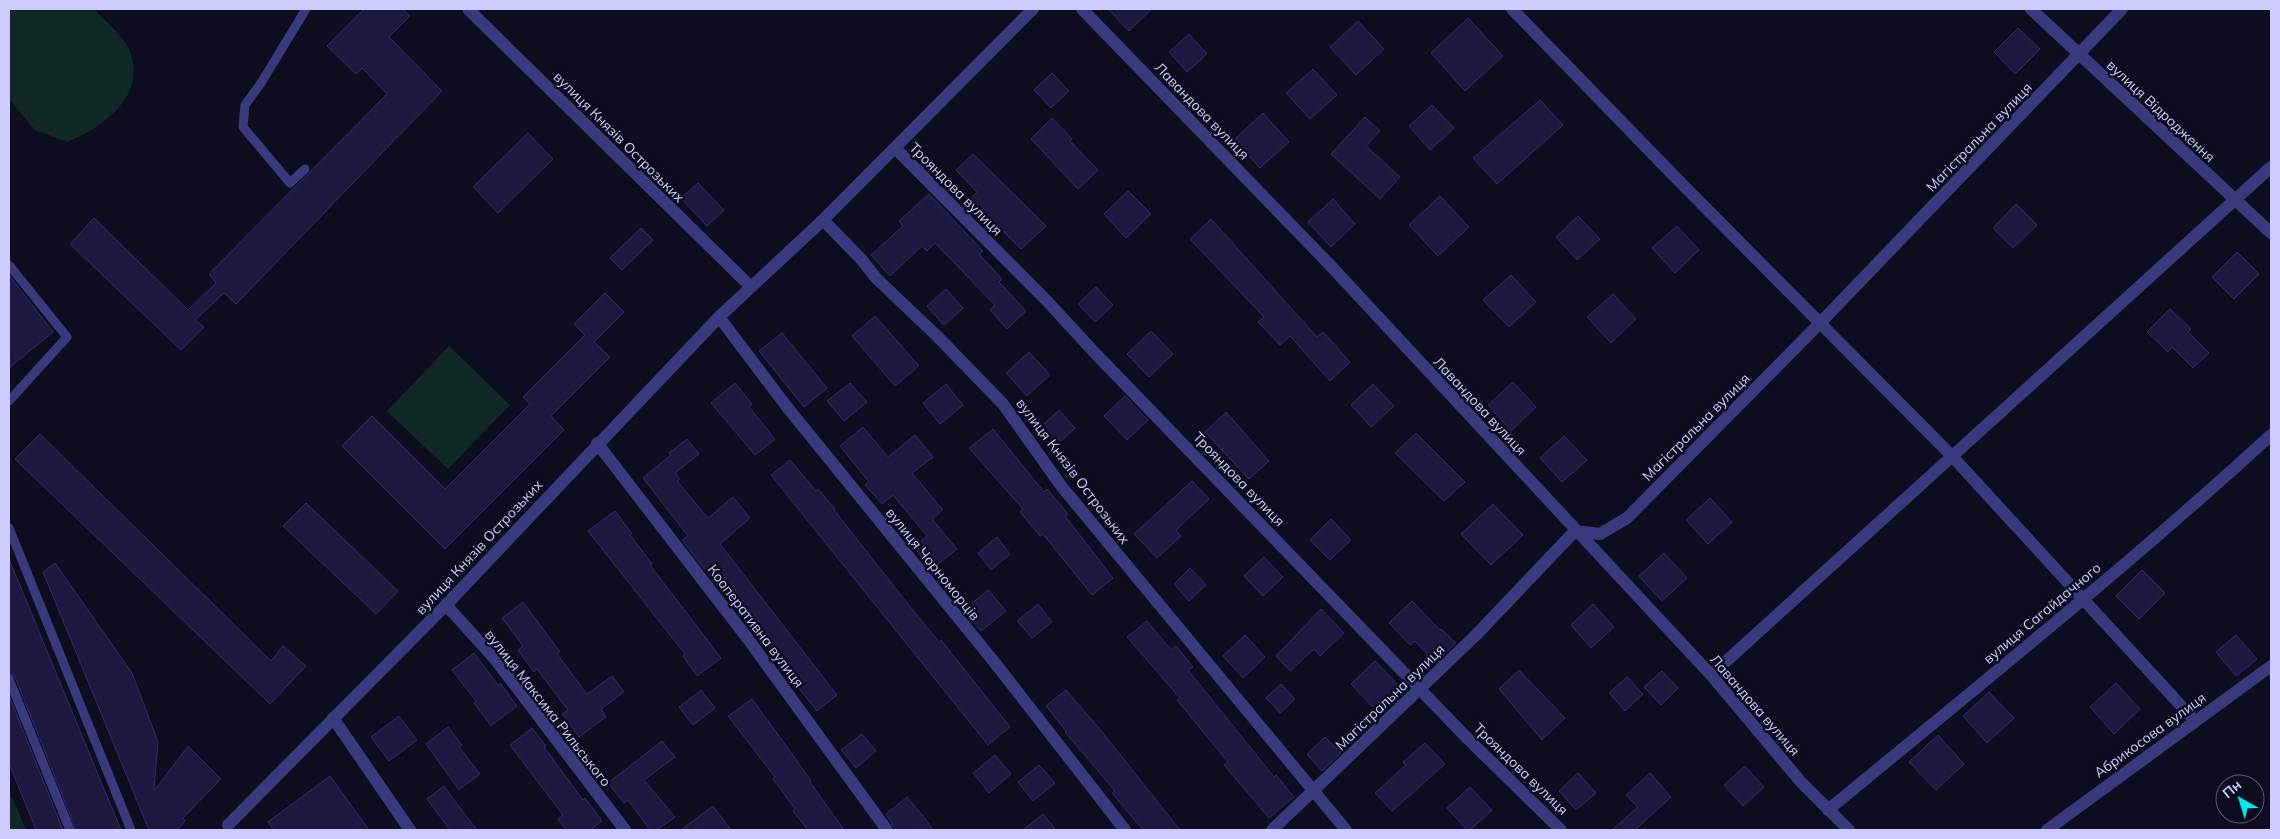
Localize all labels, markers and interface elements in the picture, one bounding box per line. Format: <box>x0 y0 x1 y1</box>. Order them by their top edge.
street label: вулиця Відродження <box>2103 56 2219 166</box>
street label: Лавандова вулиця <box>1151 59 1253 163</box>
street label: вулиця Князів Острозьких <box>550 68 689 207</box>
street label: Магістральна вулиця <box>1922 79 2036 195</box>
street label: Трояндова вулиця <box>906 139 1006 239</box>
street label: Лавандова вулиця <box>1430 353 1530 459</box>
street label: Магістральна вулиця <box>1638 369 1754 485</box>
street label: вулиця Князів Острозьких <box>1012 395 1134 548</box>
street label: Трояндова вулиця <box>1189 428 1289 530</box>
street label: вулиця Князів Острозьких <box>412 476 547 618</box>
street label: вулиця Чорноморців <box>882 504 984 624</box>
street label: вулиця Сагайдачного <box>1979 558 2105 668</box>
street label: Кооперативна вулиця <box>704 561 808 691</box>
street label: вулиця Максима Рильського <box>481 626 615 790</box>
street label: Магістральна вулиця <box>1332 640 1448 754</box>
street label: Лавандова вулиця <box>1706 651 1804 759</box>
street label: Абрикосова вулиця <box>2091 688 2209 782</box>
street label: Трояндова вулиця <box>1470 719 1572 819</box>
north arrow <box>2215 774 2265 824</box>
text: Пн <box>2219 776 2245 802</box>

